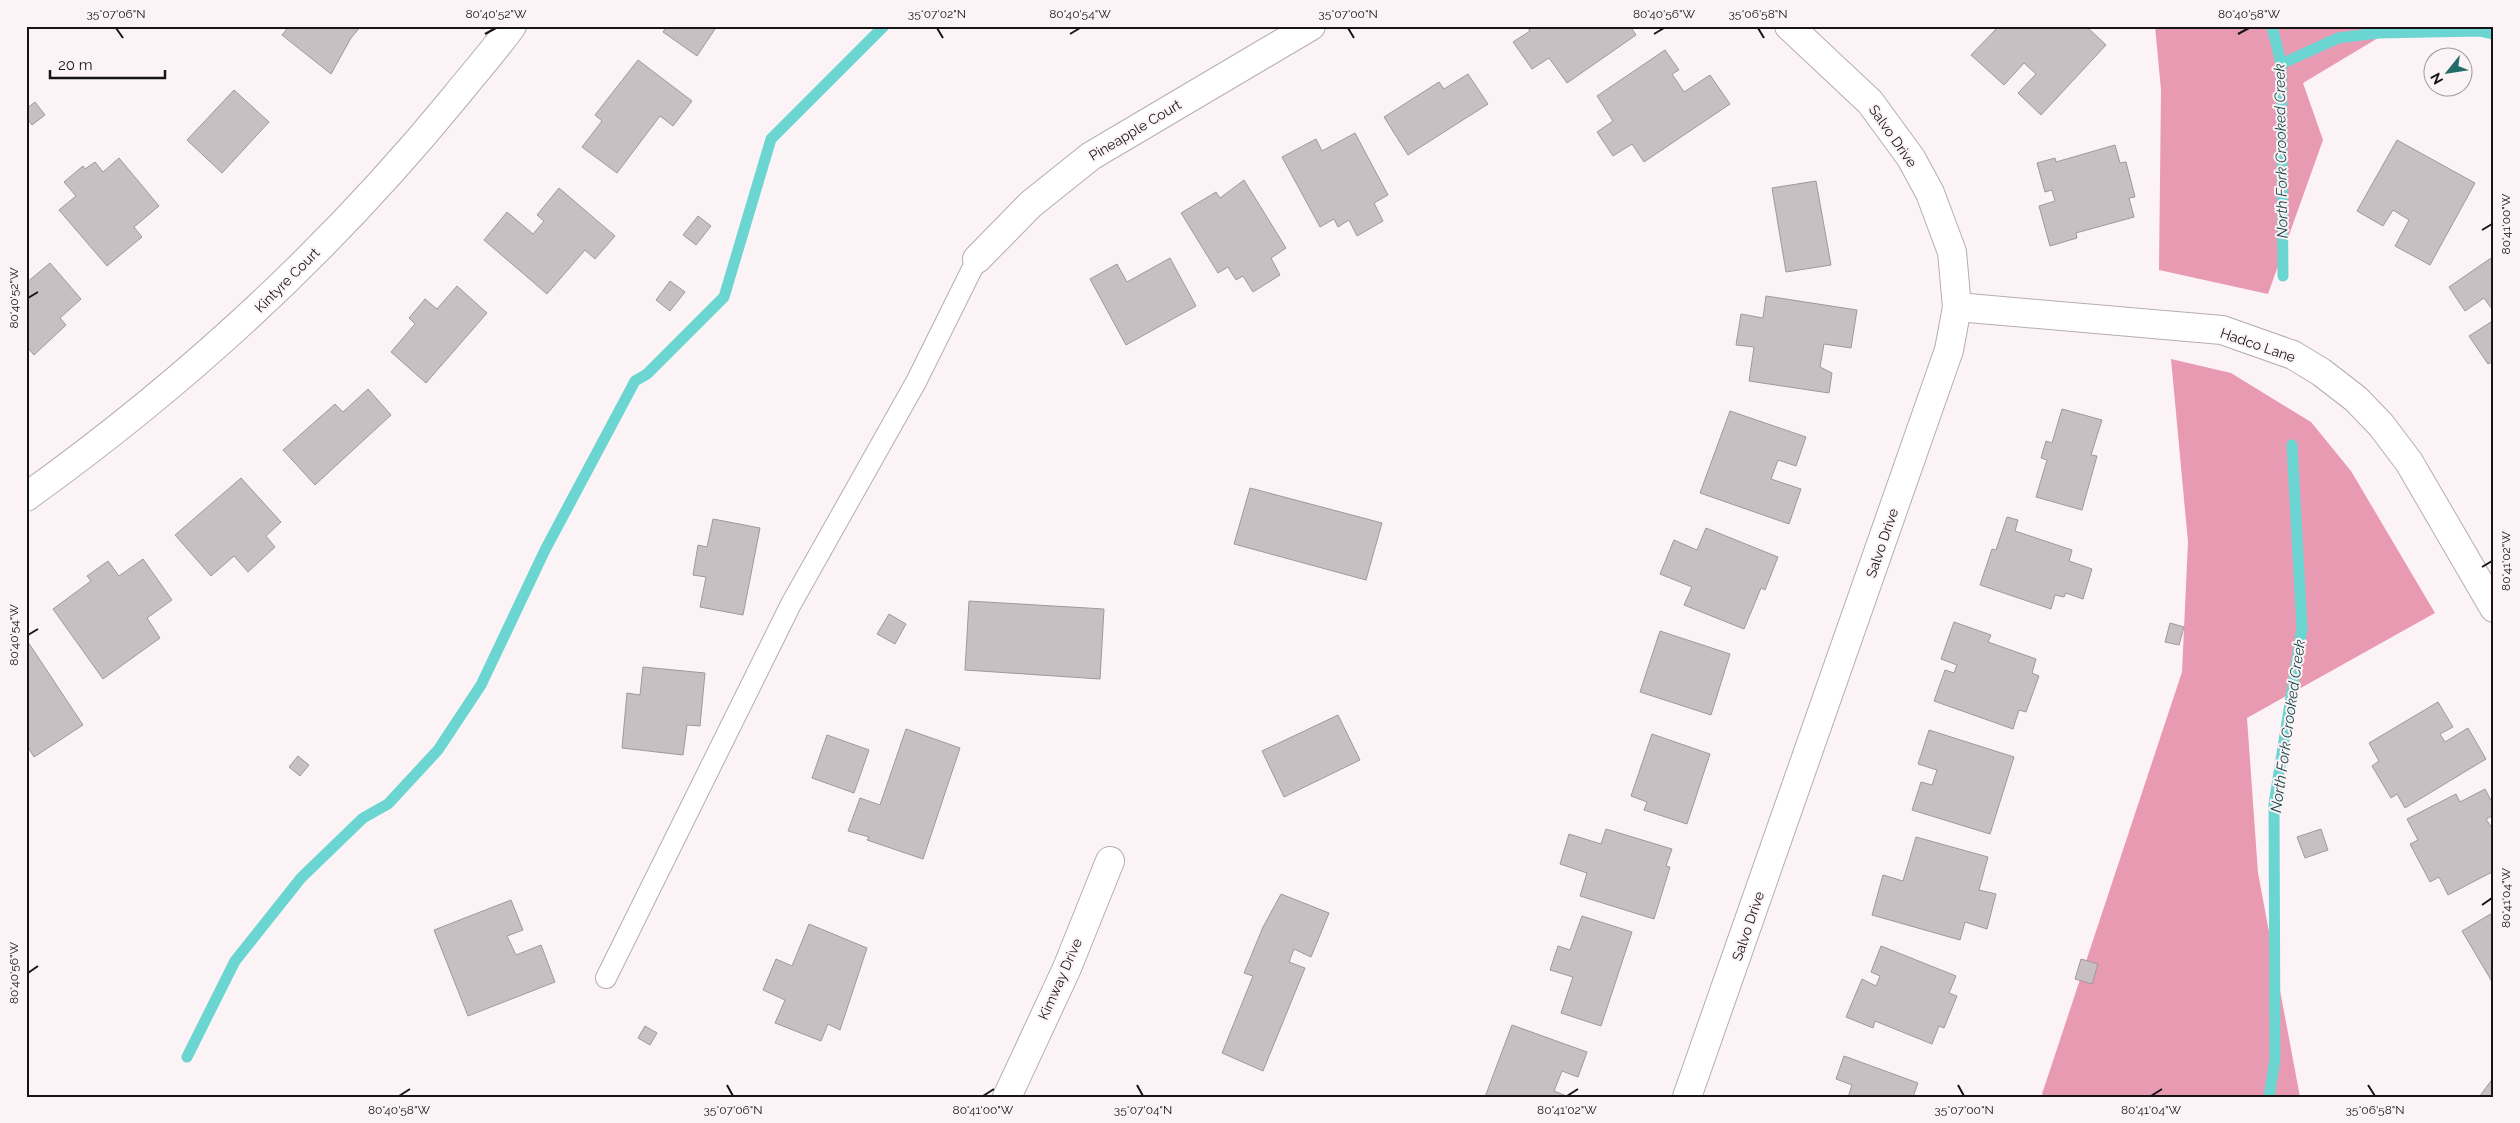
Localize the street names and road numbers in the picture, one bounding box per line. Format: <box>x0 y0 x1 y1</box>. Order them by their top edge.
street label: Pineapple Court <box>1086 96 1184 164</box>
street label: Salvo Drive <box>1866 102 1920 170</box>
street label: Kintyre Court <box>251 244 323 316</box>
street label: Hadco Lane <box>2218 325 2298 365</box>
street label: Salvo Drive <box>1863 506 1901 580</box>
street label: Salvo Drive <box>1729 889 1767 963</box>
street label: Kimway Drive <box>1035 936 1085 1022</box>

